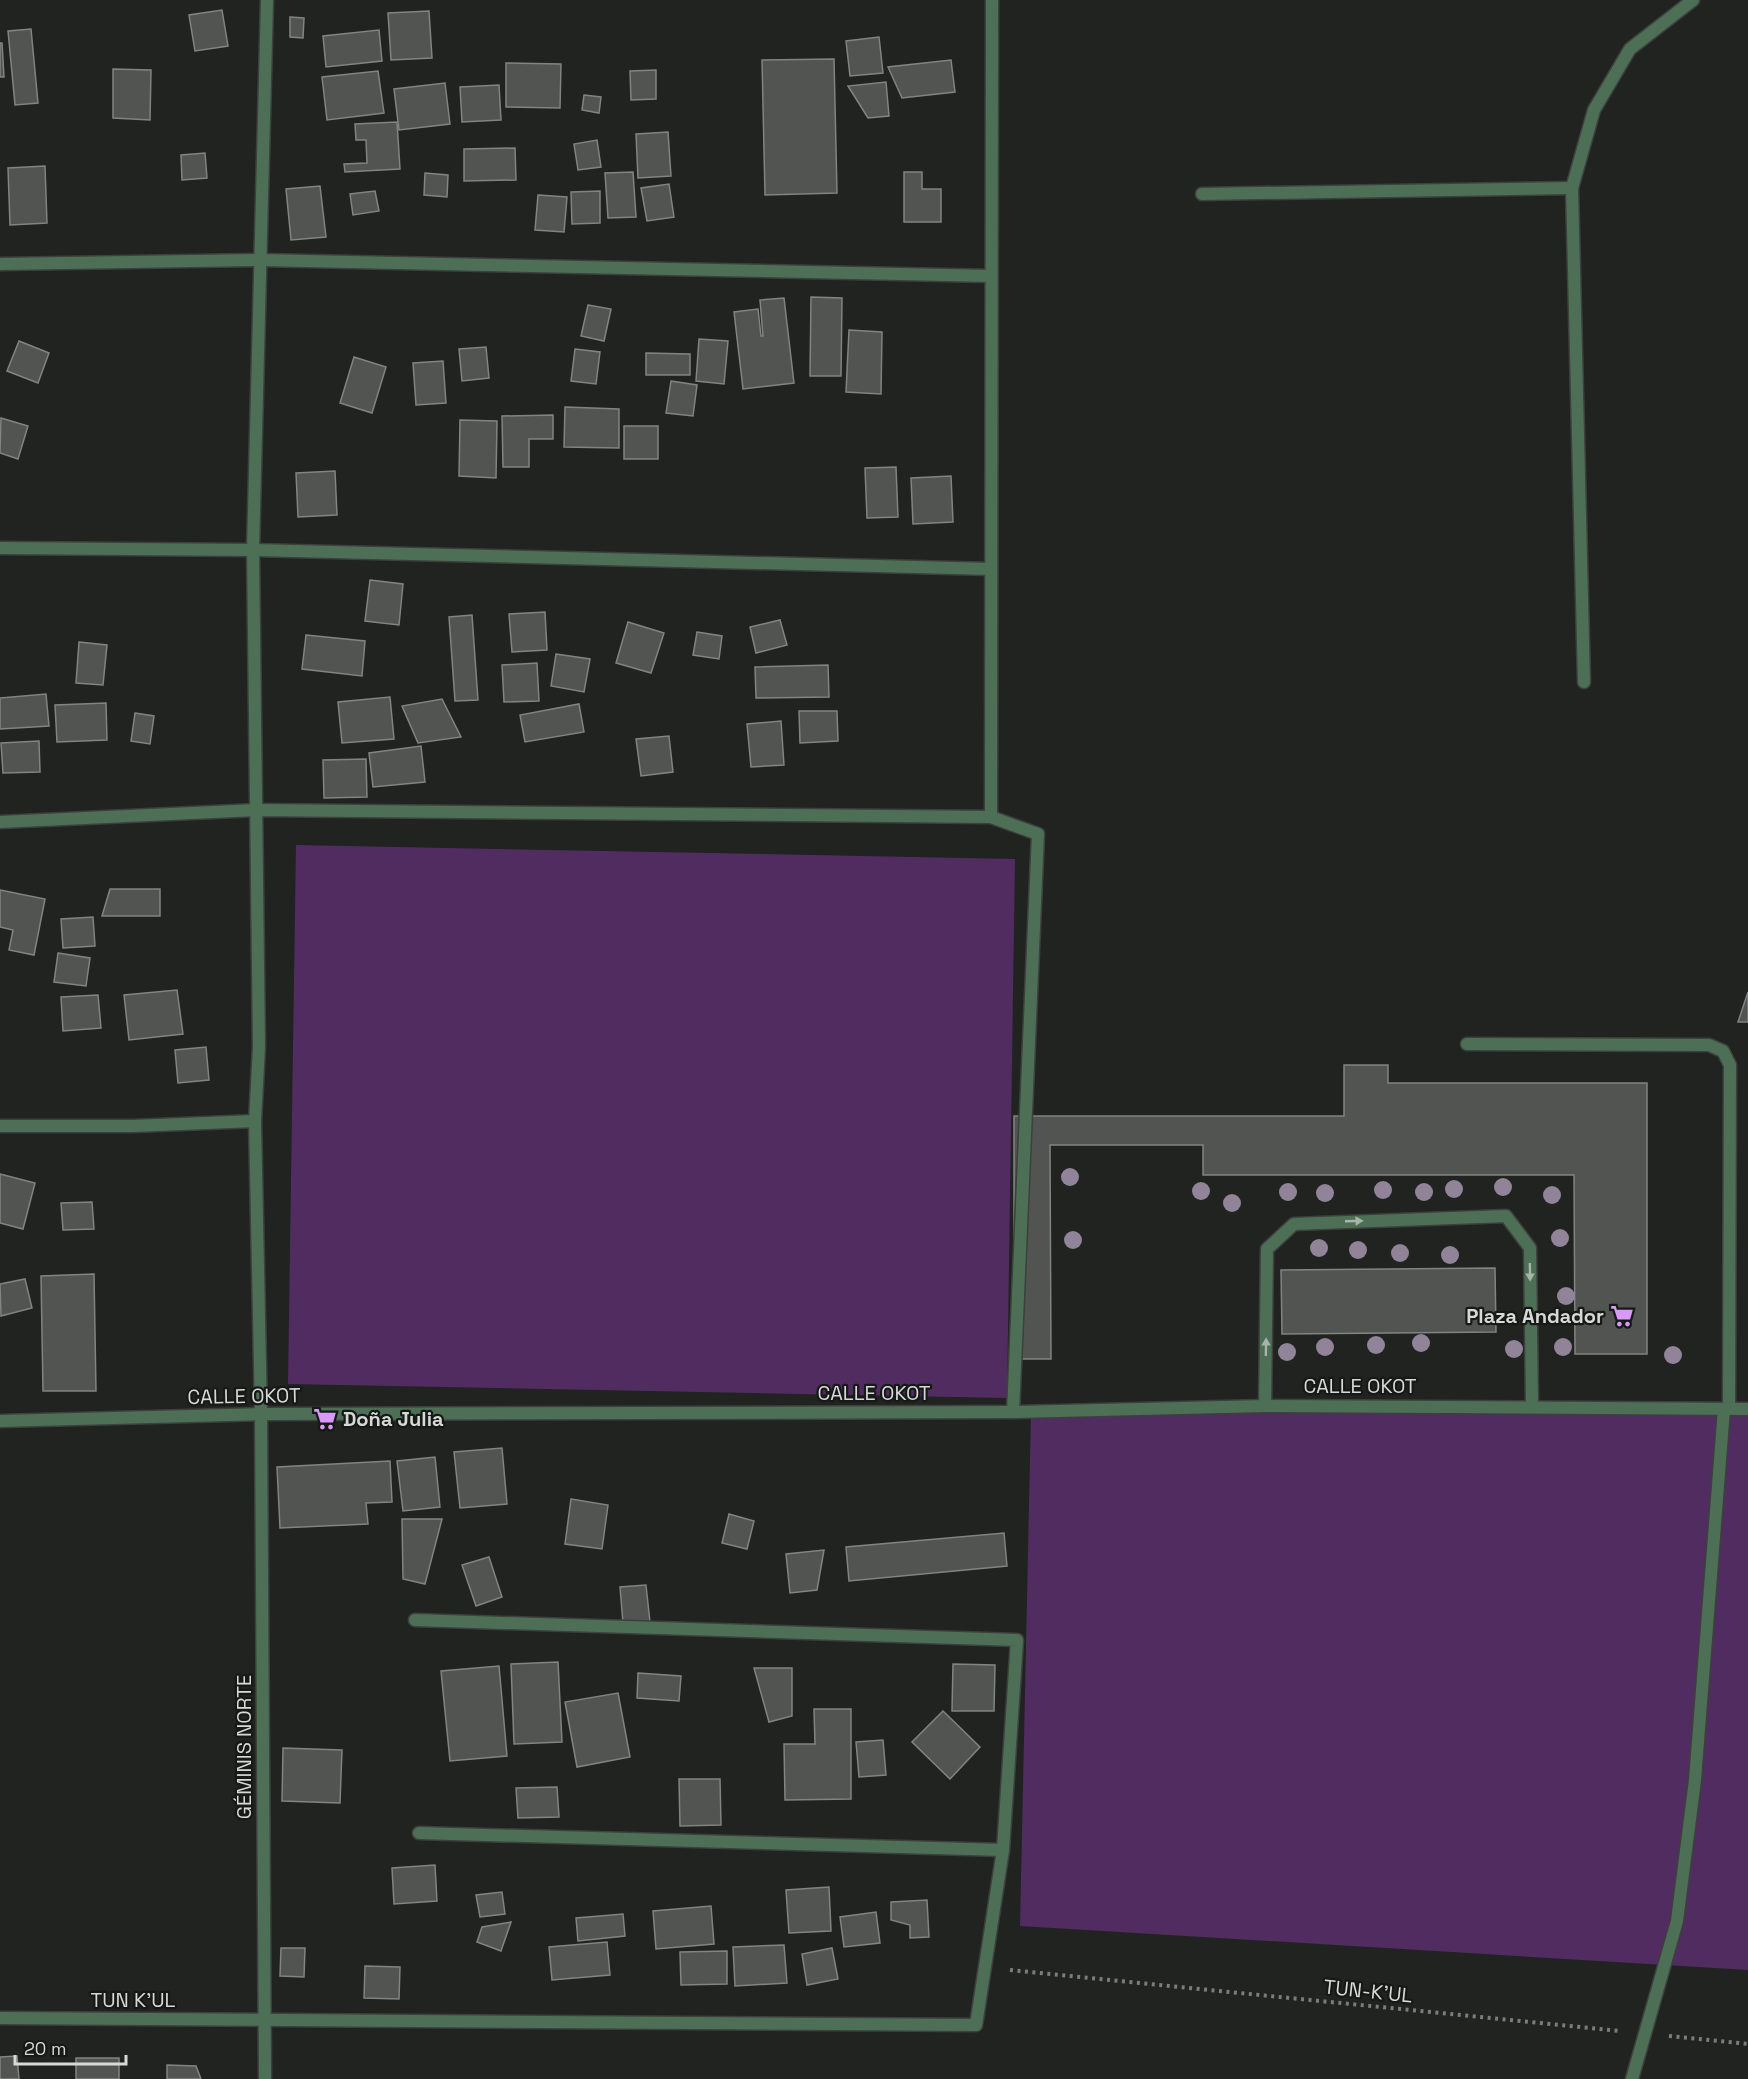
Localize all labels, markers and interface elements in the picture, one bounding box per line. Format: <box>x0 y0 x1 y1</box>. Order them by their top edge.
one-way arrow <box>1344 1217 1363 1226</box>
one-way arrow <box>1526 1262 1535 1281</box>
place label: Plaza Andador <box>1466 1303 1604 1329</box>
supermarket icon: Plaza Andador <box>1609 1303 1635 1329</box>
one-way arrow <box>1261 1338 1271 1357</box>
street label: CALLE OKOT <box>1303 1373 1417 1399</box>
street label: CALLE OKOT <box>817 1380 931 1406</box>
street label: CALLE OKOT <box>187 1382 301 1410</box>
supermarket icon: Doña Julia <box>312 1406 338 1432</box>
place label: Doña Julia <box>343 1406 444 1432</box>
street label: GÉMINIS NORTE <box>231 1675 257 1819</box>
street label: TUN-K'UL <box>1322 1973 1414 2009</box>
street label: TUN K'UL <box>91 1987 176 2013</box>
scale bar <box>15 2028 126 2066</box>
text: 20 m <box>24 2037 67 2060</box>

